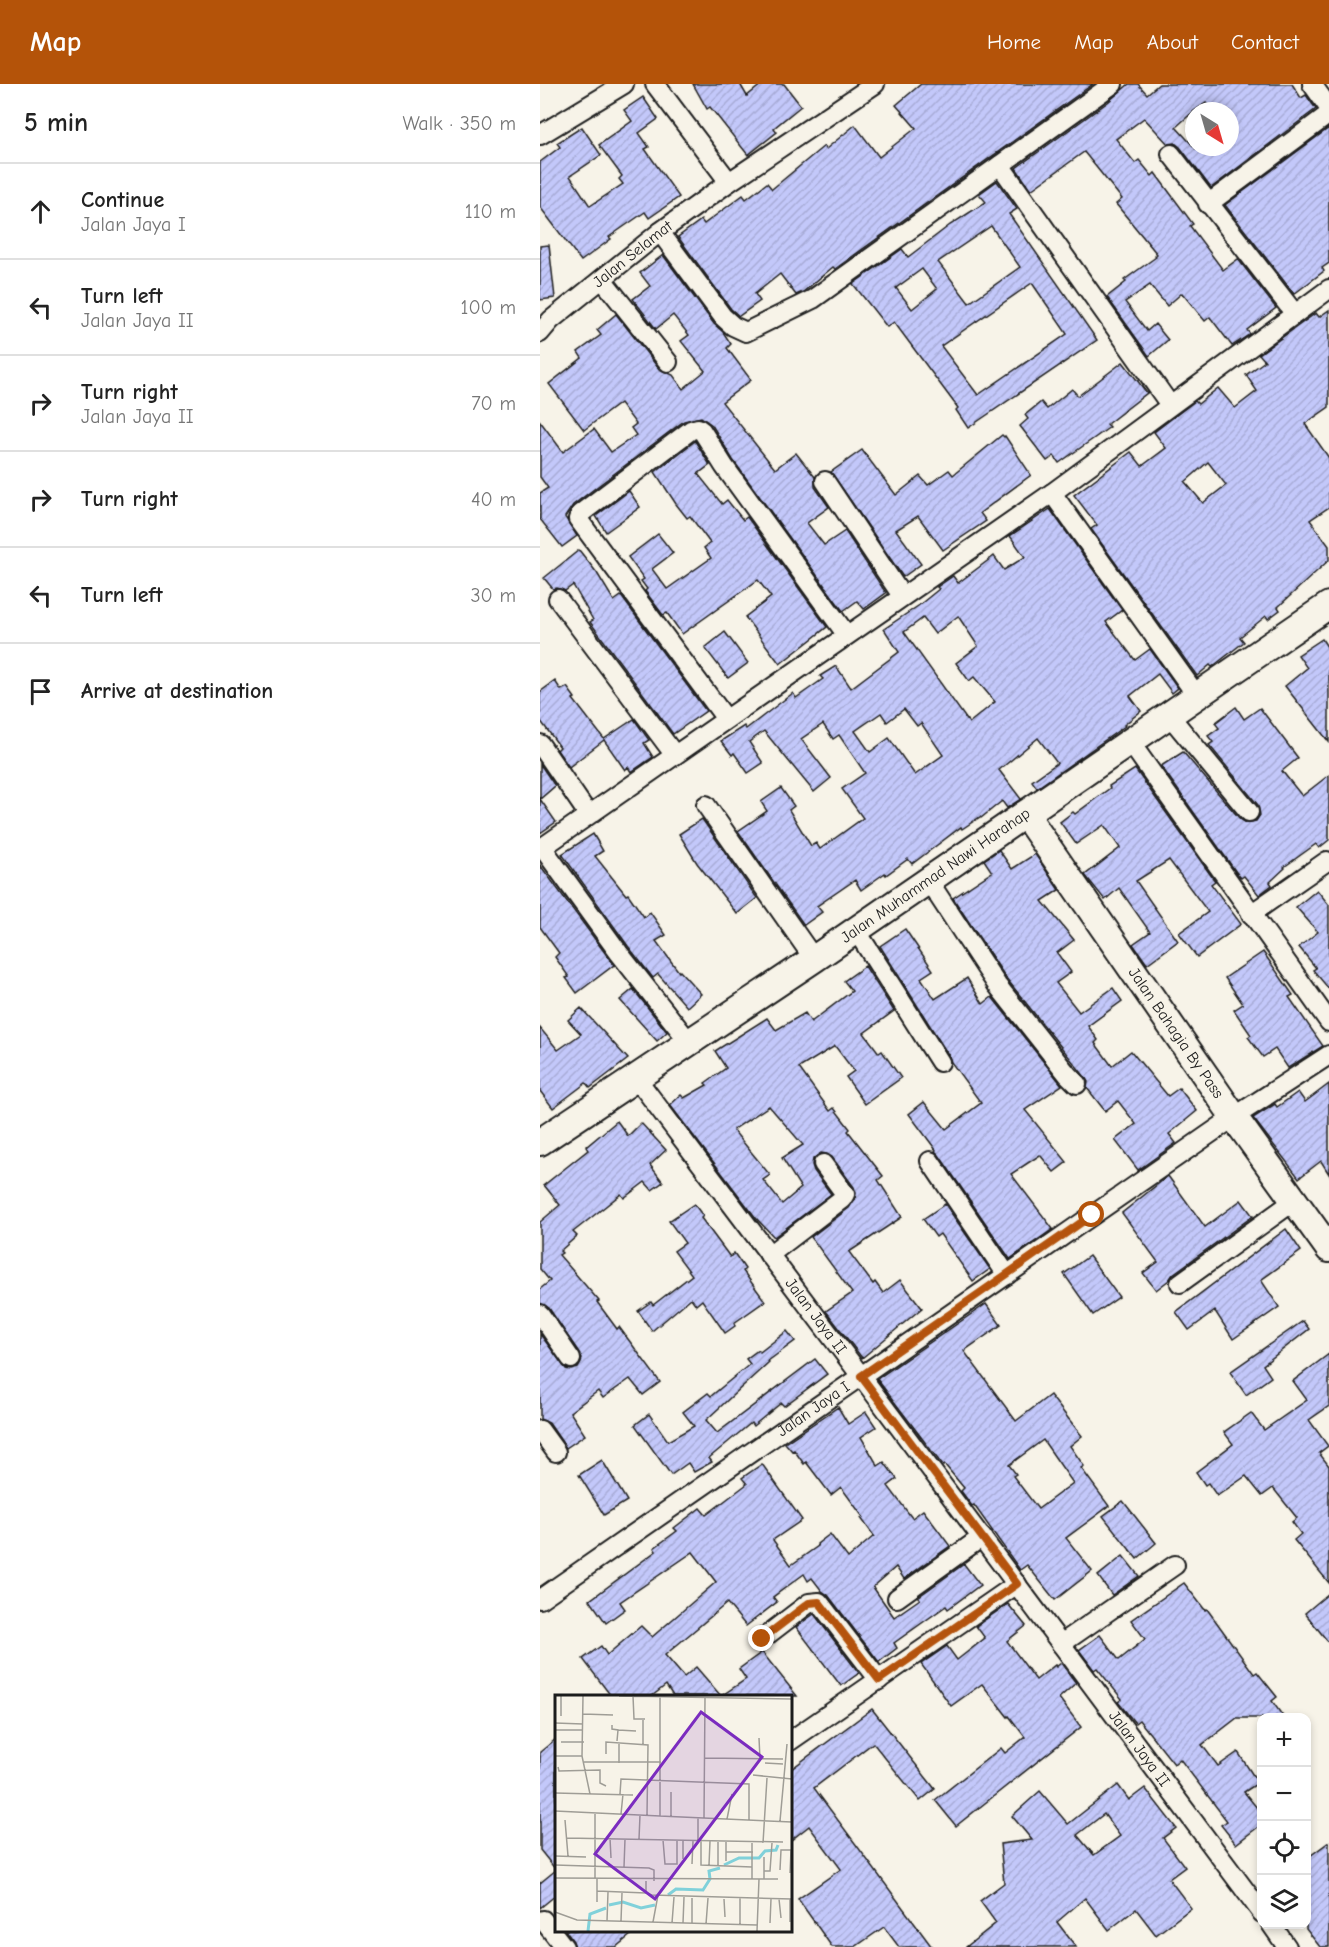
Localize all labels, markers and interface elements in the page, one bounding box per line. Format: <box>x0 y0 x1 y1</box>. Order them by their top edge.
text: Map <box>30 26 81 58</box>
text: Home <box>987 30 1041 54</box>
text: Map <box>1074 30 1114 54</box>
text: About <box>1147 30 1198 54</box>
text: Contact <box>1231 30 1299 54</box>
north arrow <box>1185 102 1239 156</box>
text: 5 min <box>24 108 88 138</box>
text: Walk · 350 m <box>402 112 516 135</box>
text: Continue <box>81 187 164 213</box>
icon: ahead <box>24 195 57 228</box>
text: 110 m <box>465 200 516 223</box>
text: Jalan Jaya I <box>81 213 186 236</box>
street label: Jalan Selamat <box>590 217 676 291</box>
text: Turn left <box>81 283 163 309</box>
icon: left <box>24 291 57 324</box>
text: 100 m <box>461 296 516 319</box>
text: Jalan Jaya II <box>81 309 194 332</box>
text: Turn right <box>81 379 178 405</box>
icon: right <box>24 387 57 420</box>
text: 70 m <box>471 392 516 415</box>
text: Jalan Jaya II <box>81 405 194 428</box>
icon: right <box>24 483 57 516</box>
text: Turn right <box>81 486 178 512</box>
text: 40 m <box>471 488 516 511</box>
icon: left <box>24 579 57 612</box>
text: Turn left <box>81 582 163 608</box>
text: 30 m <box>470 584 516 607</box>
icon: arrive <box>24 675 57 708</box>
text: Arrive at destination <box>81 678 273 704</box>
street label: Jalan Muhammad Nawi Harahap <box>838 804 1034 947</box>
street label: Jalan Bahagia By Pass <box>1125 964 1228 1102</box>
route start <box>1078 1201 1104 1227</box>
street label: Jalan Jaya II <box>781 1275 850 1358</box>
street label: Jalan Jaya I <box>774 1378 853 1440</box>
route end <box>748 1625 774 1651</box>
inset map <box>555 1695 792 1932</box>
street label: Jalan Jaya II <box>1105 1707 1173 1790</box>
map controls <box>1257 1713 1311 1929</box>
button: + <box>1257 1713 1311 1767</box>
button: − <box>1257 1767 1311 1821</box>
button: locate <box>1257 1821 1311 1875</box>
button: layers <box>1257 1875 1311 1929</box>

